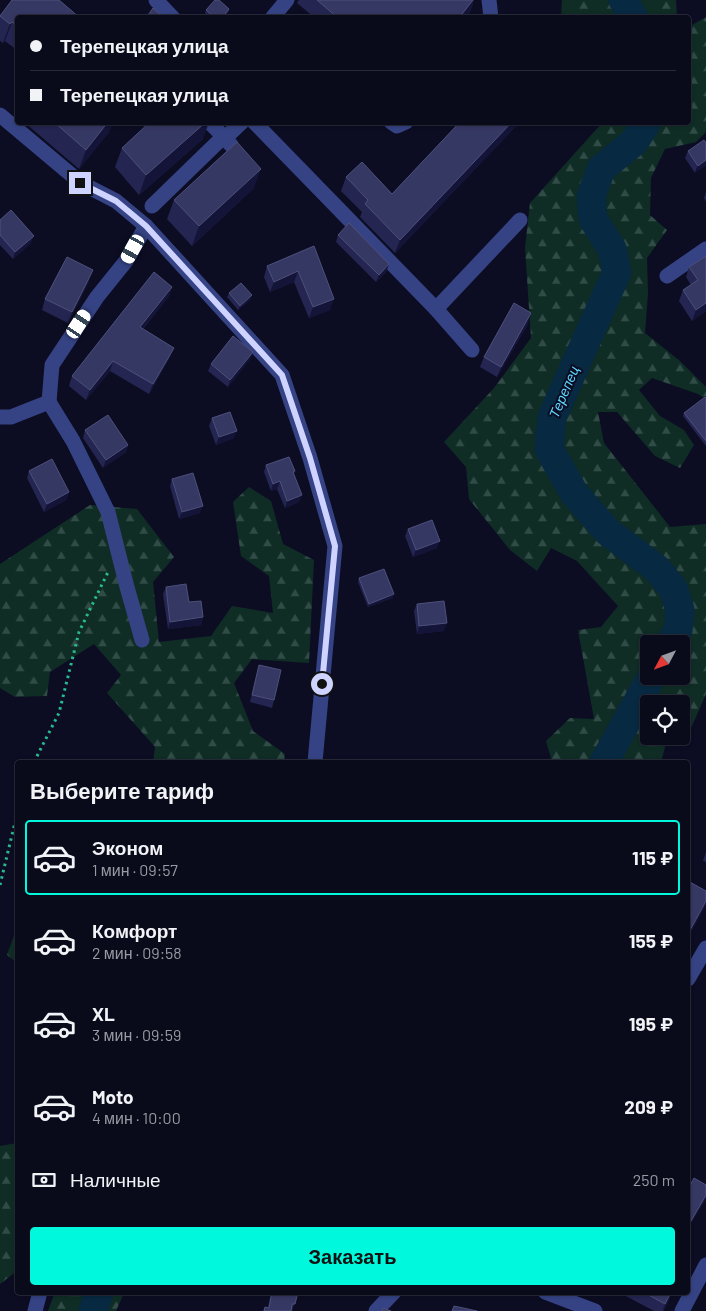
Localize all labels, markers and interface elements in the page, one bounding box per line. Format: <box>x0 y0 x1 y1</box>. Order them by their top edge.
text: Терепецкая улица <box>60 34 229 57</box>
text: Терепецкая улица <box>60 83 229 106</box>
route end <box>69 172 91 194</box>
car <box>119 232 146 266</box>
car <box>64 307 93 341</box>
water label: Терепец <box>545 363 582 420</box>
north arrow <box>640 635 690 685</box>
map controls <box>640 635 690 745</box>
route start <box>311 673 333 695</box>
button: locate <box>640 695 690 745</box>
text: Выберите тариф <box>30 777 214 803</box>
icon: car <box>32 835 77 880</box>
text: Эконом <box>92 836 163 859</box>
text: 115 ₽ <box>632 846 673 869</box>
text: 1 мин · 09:57 <box>92 860 178 879</box>
icon: car <box>32 918 77 963</box>
text: Комфорт <box>92 919 177 942</box>
text: 155 ₽ <box>629 929 673 952</box>
text: 2 мин · 09:58 <box>92 943 182 962</box>
icon: car <box>32 1001 77 1046</box>
text: XL <box>92 1002 115 1025</box>
text: 195 ₽ <box>629 1012 673 1035</box>
text: 3 мин · 09:59 <box>92 1025 181 1044</box>
icon: car <box>32 1084 77 1129</box>
text: Moto <box>92 1085 134 1108</box>
text: 209 ₽ <box>624 1095 673 1118</box>
text: 4 мин · 10:00 <box>92 1108 181 1127</box>
icon: cash <box>30 1166 58 1194</box>
text: Наличные <box>70 1168 161 1191</box>
text: 250 m <box>633 1170 675 1189</box>
button: Заказать <box>30 1227 675 1285</box>

